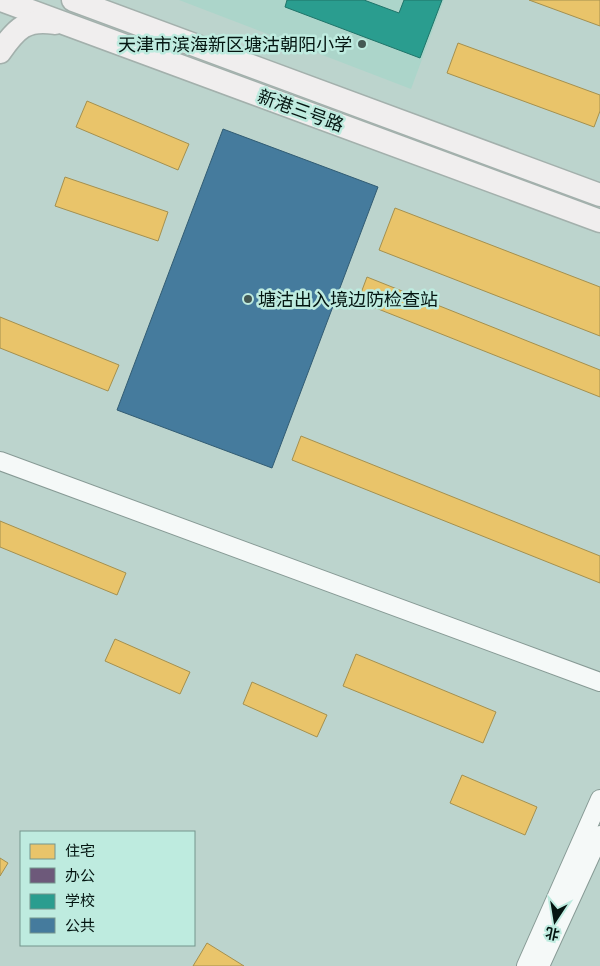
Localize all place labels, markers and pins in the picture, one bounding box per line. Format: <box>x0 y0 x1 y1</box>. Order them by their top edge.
place label: 天津市滨海新区塘沽朝阳小学 <box>118 33 352 55</box>
marker: 天津市滨海新区塘沽朝阳小学 <box>356 38 368 50</box>
place label: 塘沽出入境边防检查站 <box>258 288 438 310</box>
marker: 塘沽出入境边防检查站 <box>242 293 254 305</box>

